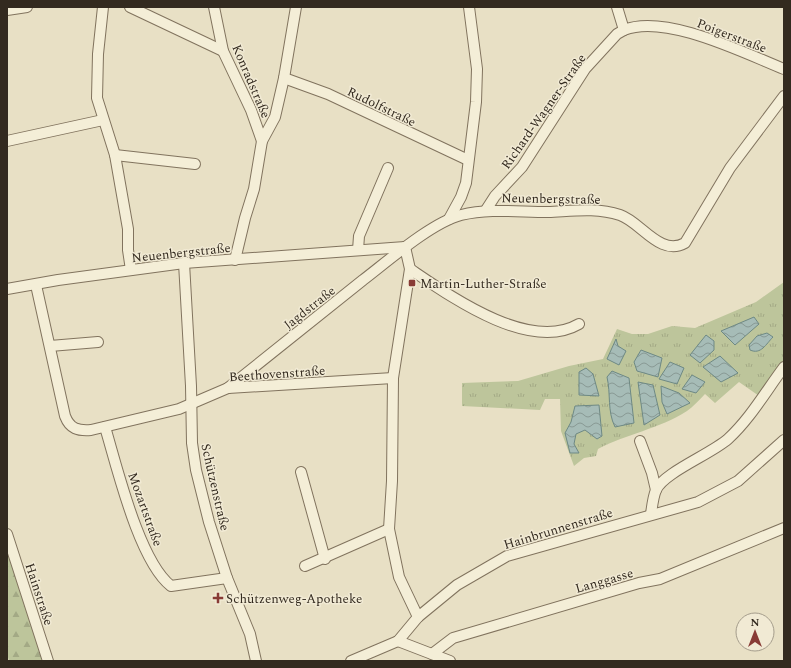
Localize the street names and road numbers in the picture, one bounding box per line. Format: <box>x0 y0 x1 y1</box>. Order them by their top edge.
street label: Poigerstraße <box>694 13 770 58</box>
street label: Konradstraße <box>227 41 276 121</box>
street label: Richard-Wagner-Straße <box>496 50 591 173</box>
street label: Rudolfstraße <box>344 82 419 132</box>
street label: Neuenbergstraße <box>501 188 601 210</box>
street label: Neuenbergstraße <box>131 238 232 268</box>
street label: Jagdstraße <box>279 281 340 335</box>
street label: Beethovenstraße <box>228 361 326 387</box>
street label: Schützenstraße <box>195 442 235 533</box>
street label: Mozartstraße <box>122 469 168 549</box>
street label: Hainbrunnenstraße <box>501 503 615 555</box>
street label: Hainstraße <box>20 561 59 628</box>
street label: Langgasse <box>573 563 636 599</box>

